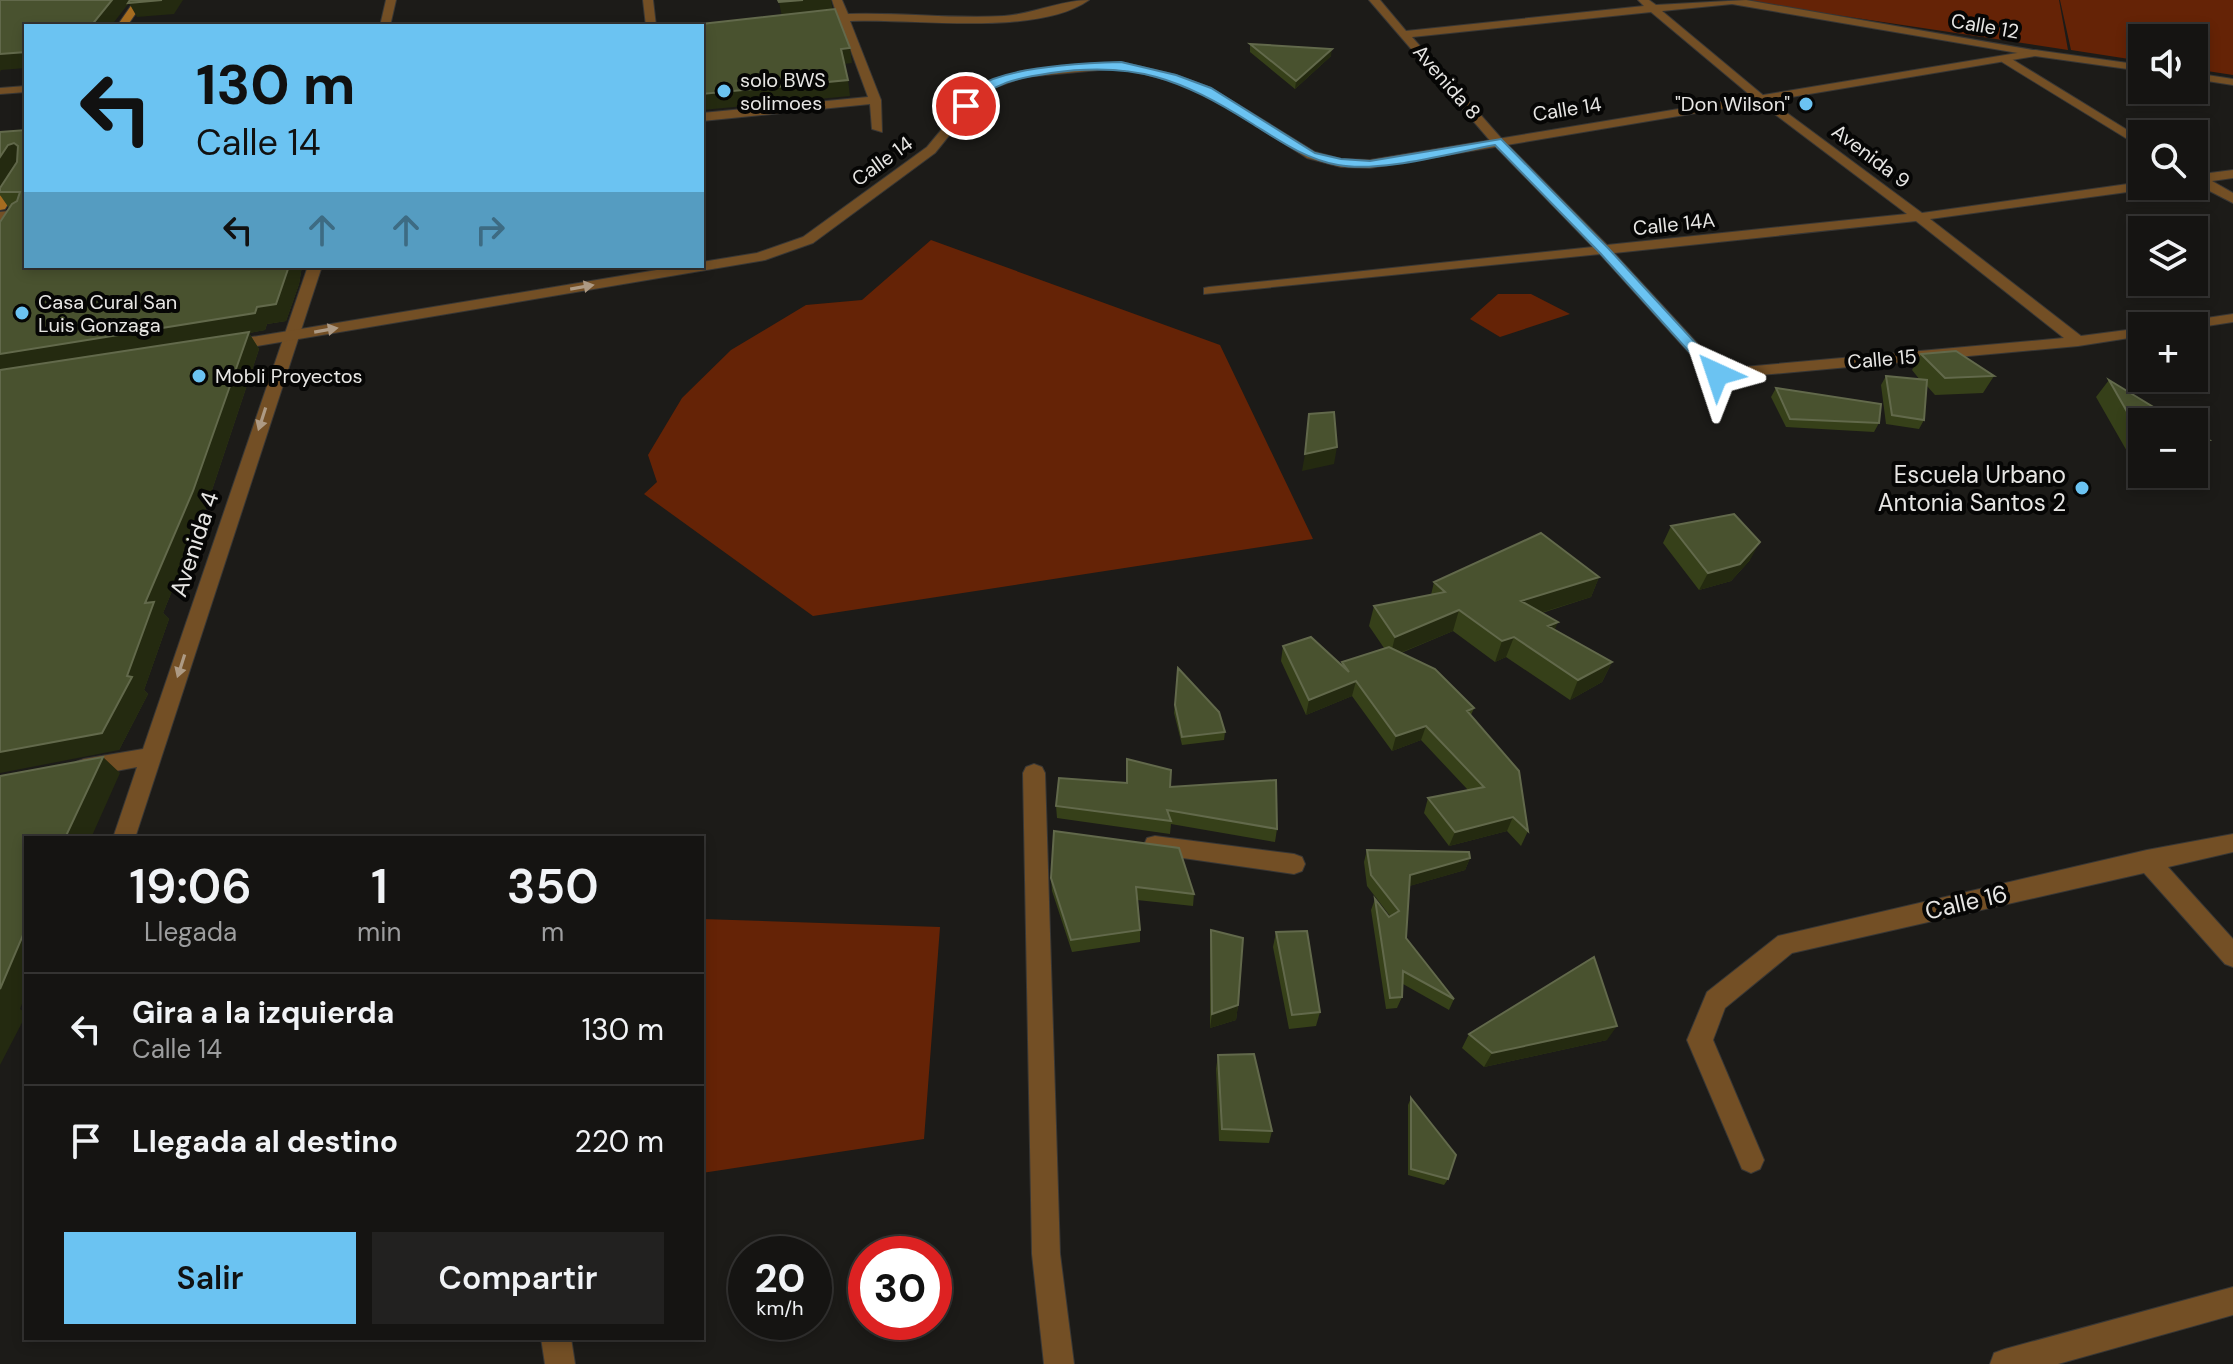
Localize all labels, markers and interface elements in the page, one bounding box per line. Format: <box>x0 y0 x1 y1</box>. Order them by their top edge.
street label: Calle 12 <box>1949 7 2021 45</box>
map controls <box>2128 24 2208 488</box>
button: sound <box>2128 24 2208 104</box>
street label: Avenida 8 <box>1407 39 1487 125</box>
text: 130 m <box>196 48 355 121</box>
icon: left <box>64 56 168 160</box>
place label: solo BWS solimoes <box>740 67 826 116</box>
pin <box>932 72 1000 140</box>
marker: solo BWS solimoes <box>715 82 733 100</box>
icon: arrive <box>944 84 988 128</box>
street label: Calle 14 <box>1531 91 1603 127</box>
place label: "Don Wilson" <box>1675 91 1790 117</box>
marker: "Don Wilson" <box>1797 95 1815 113</box>
street label: Avenida 9 <box>1827 118 1915 194</box>
text: Calle 14 <box>196 119 321 166</box>
button: search <box>2128 120 2208 200</box>
street label: Calle 14 <box>846 130 918 192</box>
street label: Calle 14A <box>1632 207 1716 241</box>
icon: left <box>216 208 260 252</box>
icon: ahead <box>300 208 344 252</box>
icon: ahead <box>384 208 428 252</box>
icon: right <box>468 208 512 252</box>
button: layers <box>2128 216 2208 296</box>
one-way arrow <box>570 281 595 293</box>
place label: Casa Cural San Luis Gonzaga <box>38 289 177 338</box>
marker: Casa Cural San Luis Gonzaga <box>13 304 31 322</box>
button: + <box>2128 312 2208 392</box>
one-way arrow <box>314 324 339 336</box>
position arrow <box>1675 332 1759 416</box>
street label: Calle 15 <box>1846 343 1918 375</box>
place label: Mobli Proyectos <box>215 363 363 389</box>
marker: Mobli Proyectos <box>190 367 208 385</box>
one-way arrow <box>256 407 268 431</box>
button: − <box>2128 408 2208 488</box>
place label: Escuela Urbano Antonia Santos 2 <box>1878 459 2066 518</box>
marker: Escuela Urbano Antonia Santos 2 <box>2073 479 2091 497</box>
street label: Avenida 4 <box>162 487 226 601</box>
one-way arrow <box>174 654 187 678</box>
text: 19:06 <box>129 855 252 918</box>
text: 1 <box>371 855 388 918</box>
text: 350 <box>507 855 599 918</box>
street label: Calle 16 <box>1922 878 2010 926</box>
text: Llegada <box>144 915 237 949</box>
text: min <box>357 915 401 949</box>
text: m <box>541 915 564 949</box>
text: Gira a la izquierda <box>132 993 394 1032</box>
icon: left <box>64 1007 108 1051</box>
text: 130 m <box>582 1010 664 1049</box>
text: Calle 14 <box>132 1032 222 1066</box>
icon: arrive <box>64 1119 108 1163</box>
text: Llegada al destino <box>132 1122 398 1161</box>
text: 220 m <box>575 1122 664 1161</box>
button: Salir <box>64 1232 356 1324</box>
button: Compartir <box>372 1232 664 1324</box>
speed limit sign: 30 <box>848 1236 952 1340</box>
text: 20 <box>754 1252 806 1304</box>
text: km/h <box>756 1295 804 1321</box>

